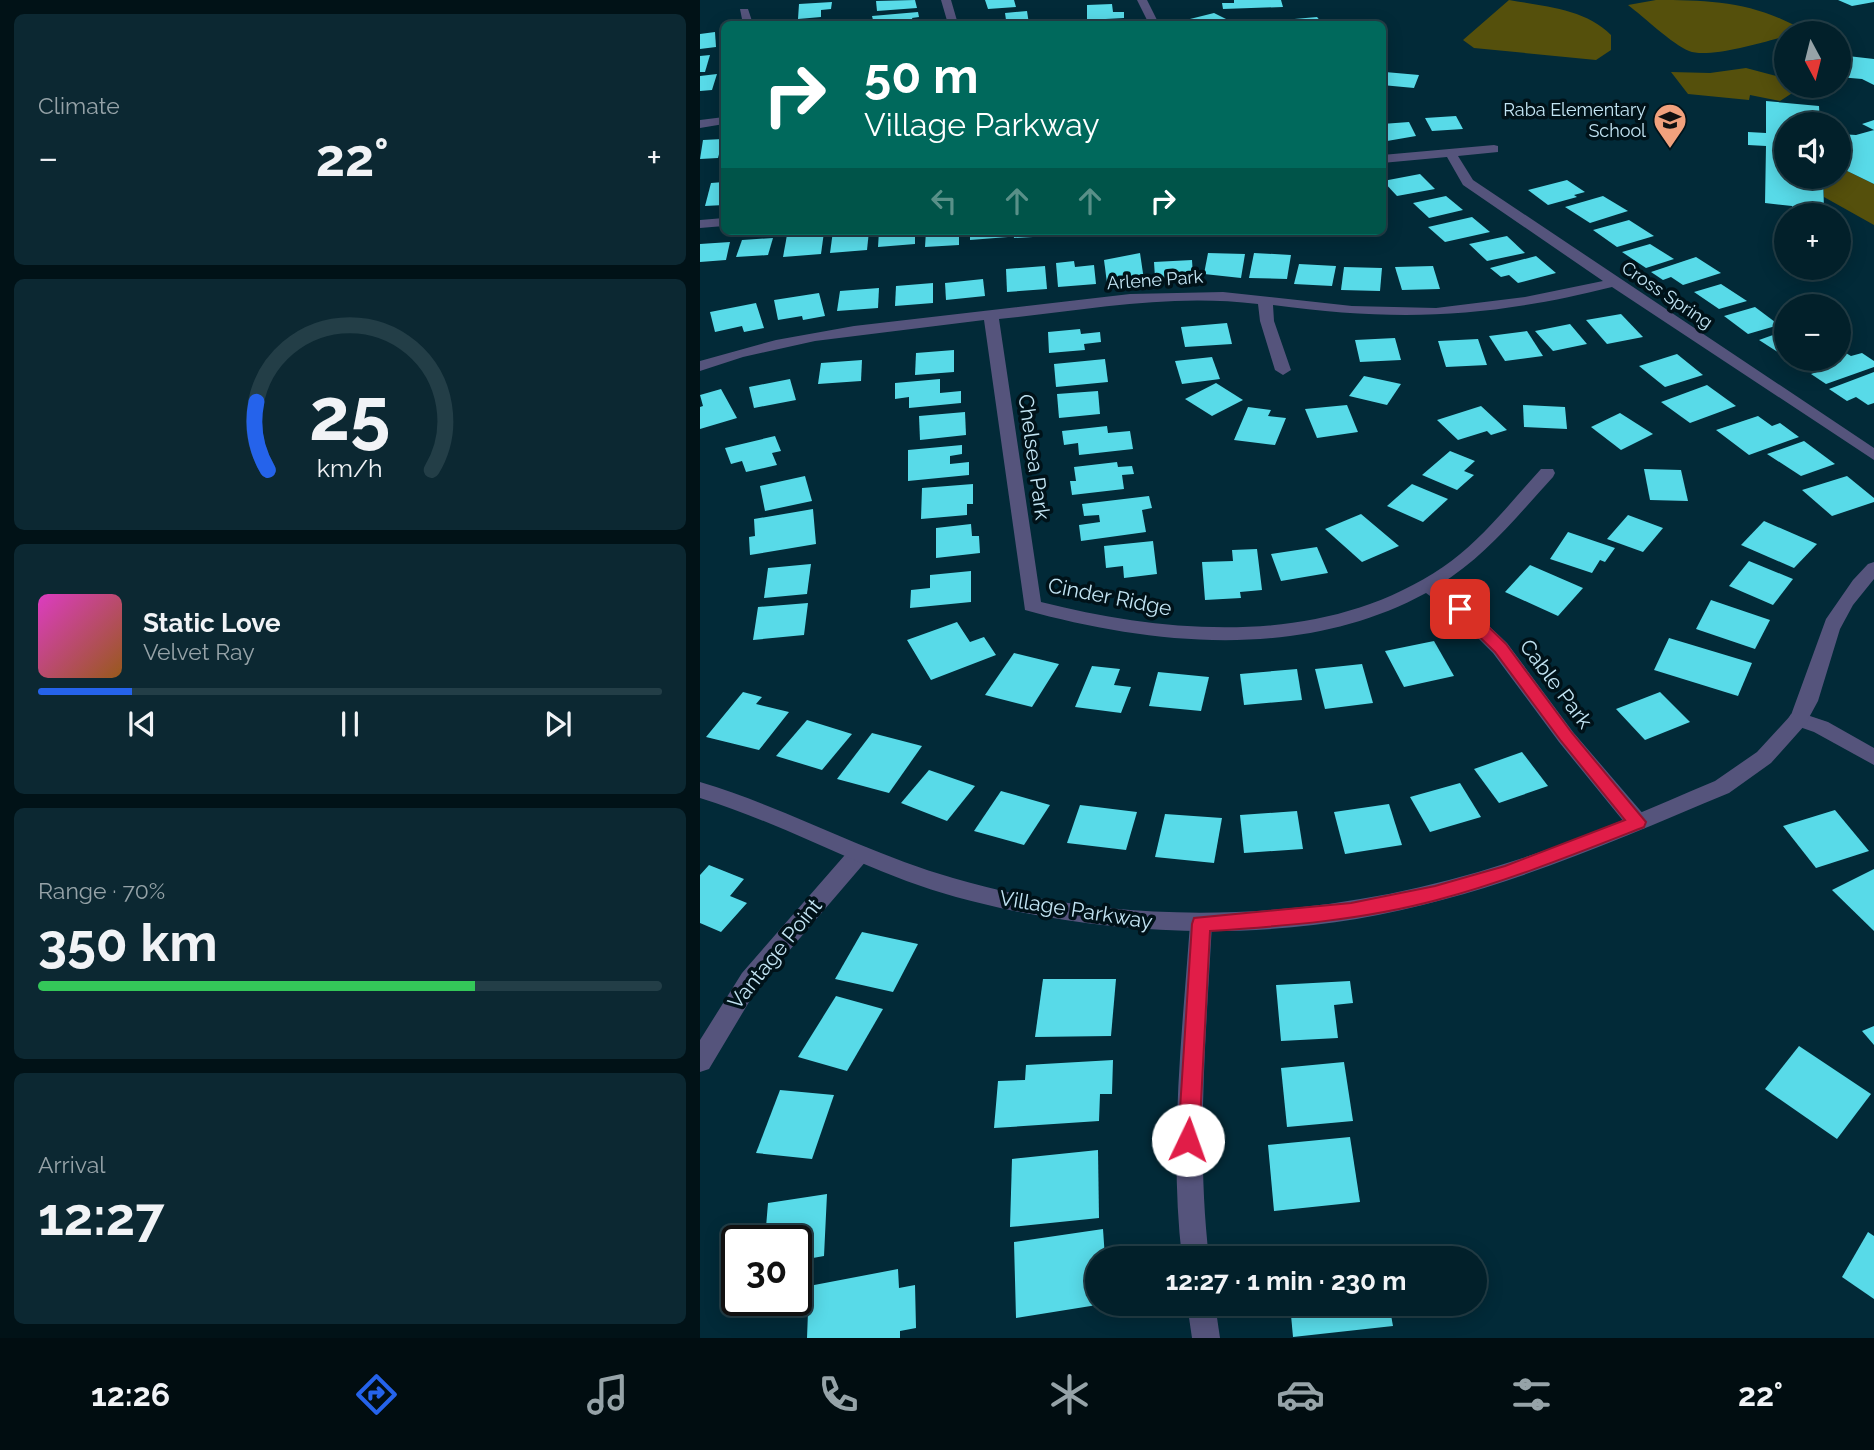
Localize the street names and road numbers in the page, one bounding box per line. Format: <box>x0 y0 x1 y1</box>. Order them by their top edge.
street label: Cross Spring <box>1618 257 1717 333</box>
street label: Arlene Park <box>1106 266 1204 293</box>
street label: Chelsea Park <box>1013 392 1056 521</box>
street label: Cinder Ridge <box>1046 572 1174 621</box>
street label: Cable Park <box>1515 634 1598 733</box>
street label: Village Parkway <box>998 885 1154 934</box>
street label: Vantage Point <box>722 893 827 1014</box>

